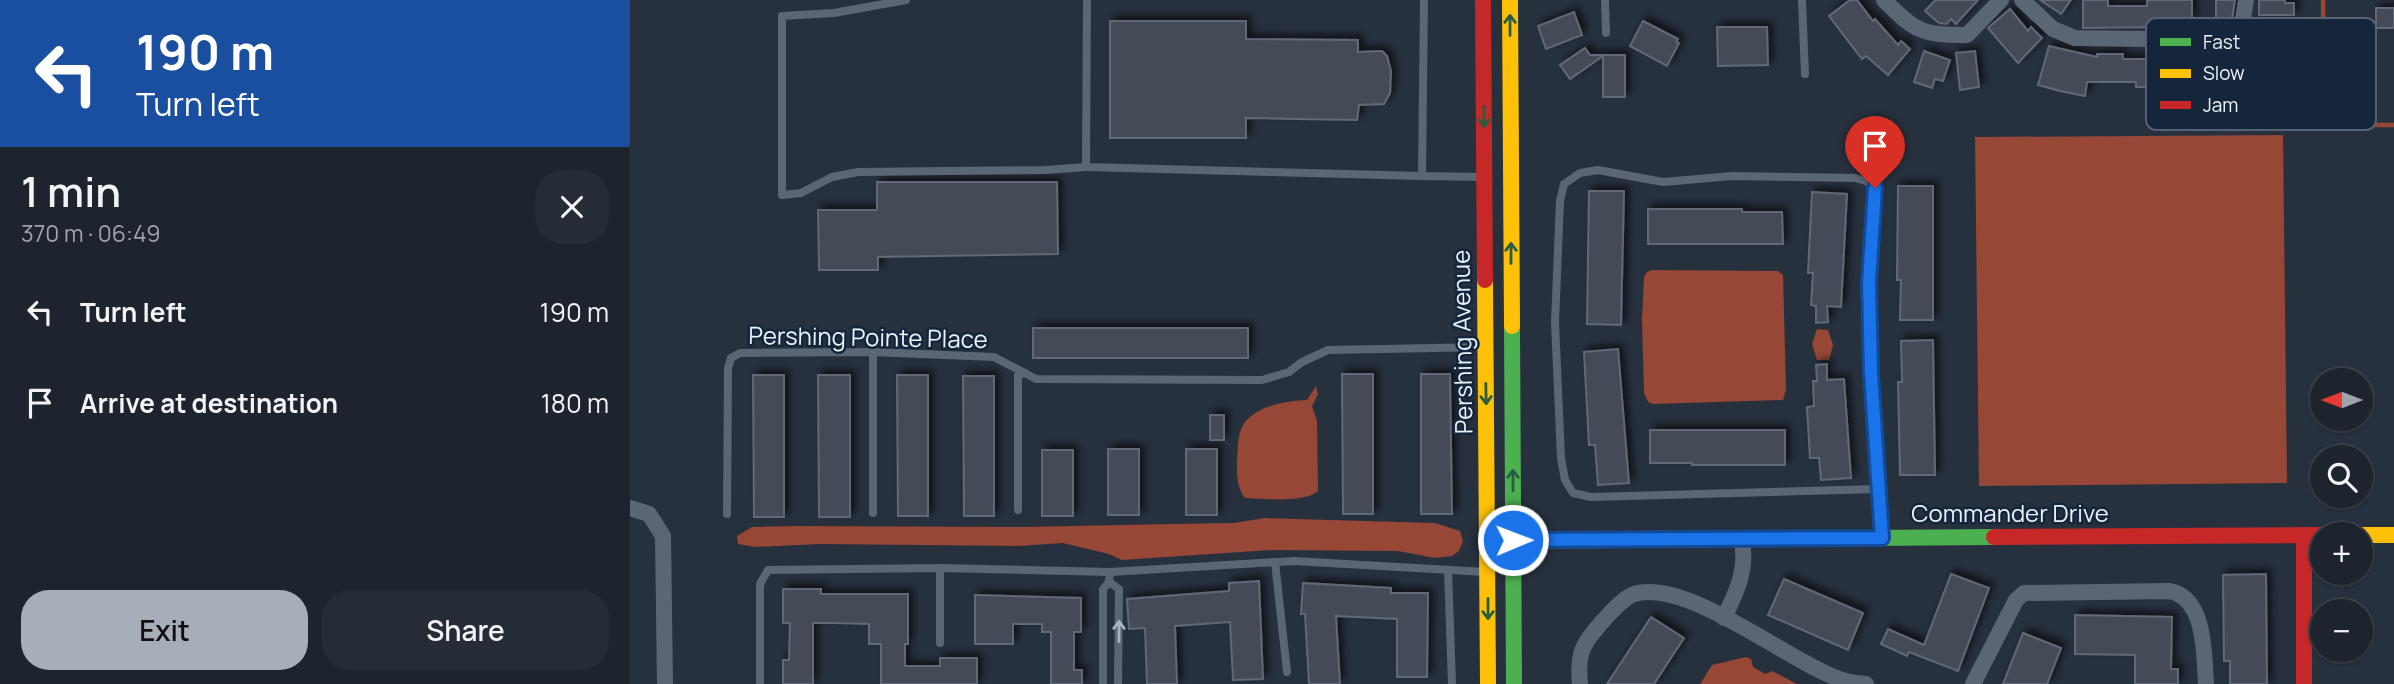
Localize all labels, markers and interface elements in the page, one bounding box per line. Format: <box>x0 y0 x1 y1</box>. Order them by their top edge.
one-way arrow <box>1503 14 1517 37</box>
text: 190 m <box>136 18 274 85</box>
legend <box>2146 18 2376 130</box>
icon: left <box>21 28 112 119</box>
text: Fast <box>2203 29 2240 55</box>
text: Slow <box>2203 60 2245 86</box>
text: Turn left <box>136 82 260 126</box>
text: Jam <box>2203 92 2238 118</box>
one-way arrow <box>1477 105 1491 128</box>
pin <box>1845 116 1905 188</box>
icon: arrive <box>1856 127 1894 165</box>
text: 1 min <box>21 162 121 220</box>
button: close <box>535 170 609 244</box>
text: 370 m · 06:49 <box>21 217 161 249</box>
one-way arrow <box>1505 242 1518 265</box>
street label: Pershing Avenue <box>1443 249 1480 435</box>
icon: left <box>21 293 59 331</box>
text: Turn left <box>80 294 187 330</box>
text: 190 m <box>540 294 609 330</box>
street label: Pershing Pointe Place <box>748 318 988 355</box>
north arrow <box>2310 368 2373 430</box>
map controls <box>2310 368 2373 662</box>
one-way arrow <box>1479 382 1493 405</box>
icon: arrive <box>21 384 59 422</box>
text: Arrive at destination <box>80 385 338 421</box>
text: 180 m <box>541 385 609 421</box>
button: search <box>2310 445 2373 508</box>
one-way arrow <box>1506 469 1520 492</box>
street label: Commander Drive <box>1911 496 2109 529</box>
position arrow <box>1476 503 1550 577</box>
button: + <box>2310 522 2373 585</box>
button: Exit <box>21 590 308 670</box>
button: Share <box>322 590 609 670</box>
one-way arrow <box>1481 597 1494 620</box>
button: − <box>2310 599 2373 662</box>
one-way arrow <box>1112 620 1126 643</box>

